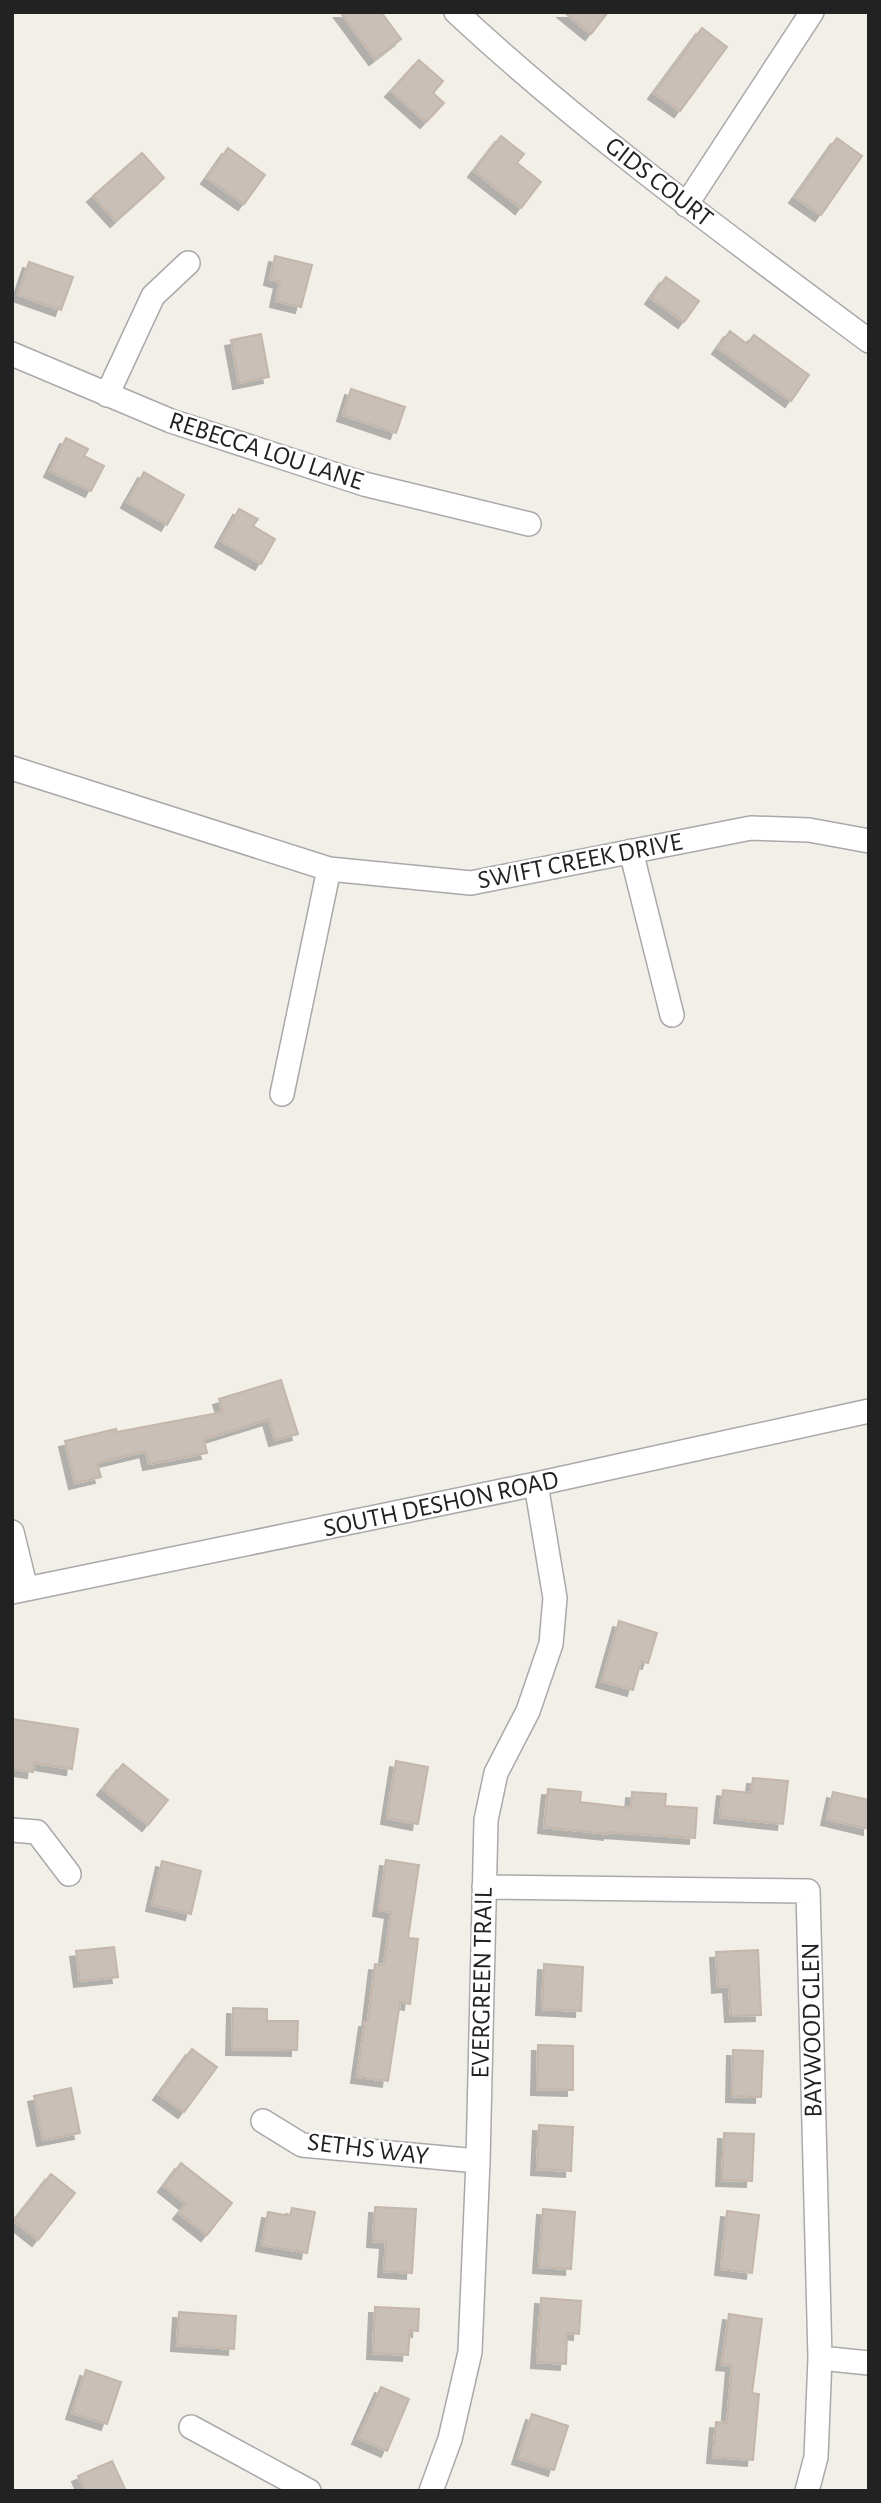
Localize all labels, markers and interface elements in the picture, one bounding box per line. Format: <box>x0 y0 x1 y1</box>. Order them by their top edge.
street label: GIDS COURT <box>600 132 718 232</box>
street label: REBECCA LOU LANE <box>166 407 366 495</box>
street label: SWIFT CREEK DRIVE <box>475 828 685 894</box>
street label: SOUTH DESHON ROAD <box>321 1466 561 1542</box>
street label: EVERGREEN TRAIL <box>467 1887 497 2079</box>
street label: BAYWOOD GLEN <box>797 1942 827 2118</box>
street label: SETHS WAY <box>306 2129 430 2169</box>

